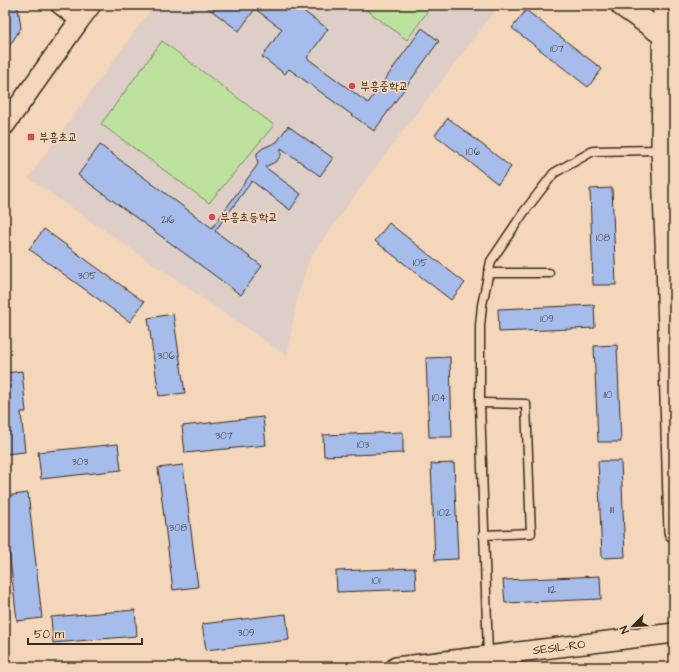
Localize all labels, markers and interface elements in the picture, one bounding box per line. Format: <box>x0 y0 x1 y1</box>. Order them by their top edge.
house number: 107 <box>550 42 564 56</box>
place label: 부흥중학교 <box>360 78 408 95</box>
marker: 부흥중학교 <box>347 81 357 91</box>
place label: 부흥초교 <box>39 129 78 146</box>
marker: 부흥초교 <box>26 132 36 142</box>
house number: 106 <box>466 145 481 159</box>
place label: 부흥초등학교 <box>220 209 278 226</box>
marker: 부흥초등학교 <box>207 212 217 222</box>
house number: 216 <box>161 213 175 227</box>
house number: 108 <box>596 231 611 245</box>
house number: 105 <box>413 256 427 270</box>
house number: 305 <box>78 269 96 283</box>
house number: 109 <box>540 312 554 326</box>
house number: 306 <box>157 349 176 363</box>
house number: 110 <box>604 388 612 402</box>
house number: 104 <box>432 391 446 405</box>
house number: 307 <box>215 429 233 443</box>
house number: 103 <box>357 438 369 452</box>
house number: 303 <box>72 455 88 469</box>
house number: 111 <box>610 503 615 517</box>
house number: 102 <box>437 506 451 520</box>
house number: 308 <box>169 521 187 535</box>
house number: 101 <box>372 574 381 588</box>
house number: 112 <box>548 583 556 597</box>
north arrow <box>613 606 653 646</box>
scale bar <box>28 620 142 646</box>
text: N <box>616 624 633 636</box>
text: 50 m <box>34 626 65 643</box>
house number: 309 <box>237 626 255 640</box>
street label: SESIL-RO <box>532 636 586 659</box>

